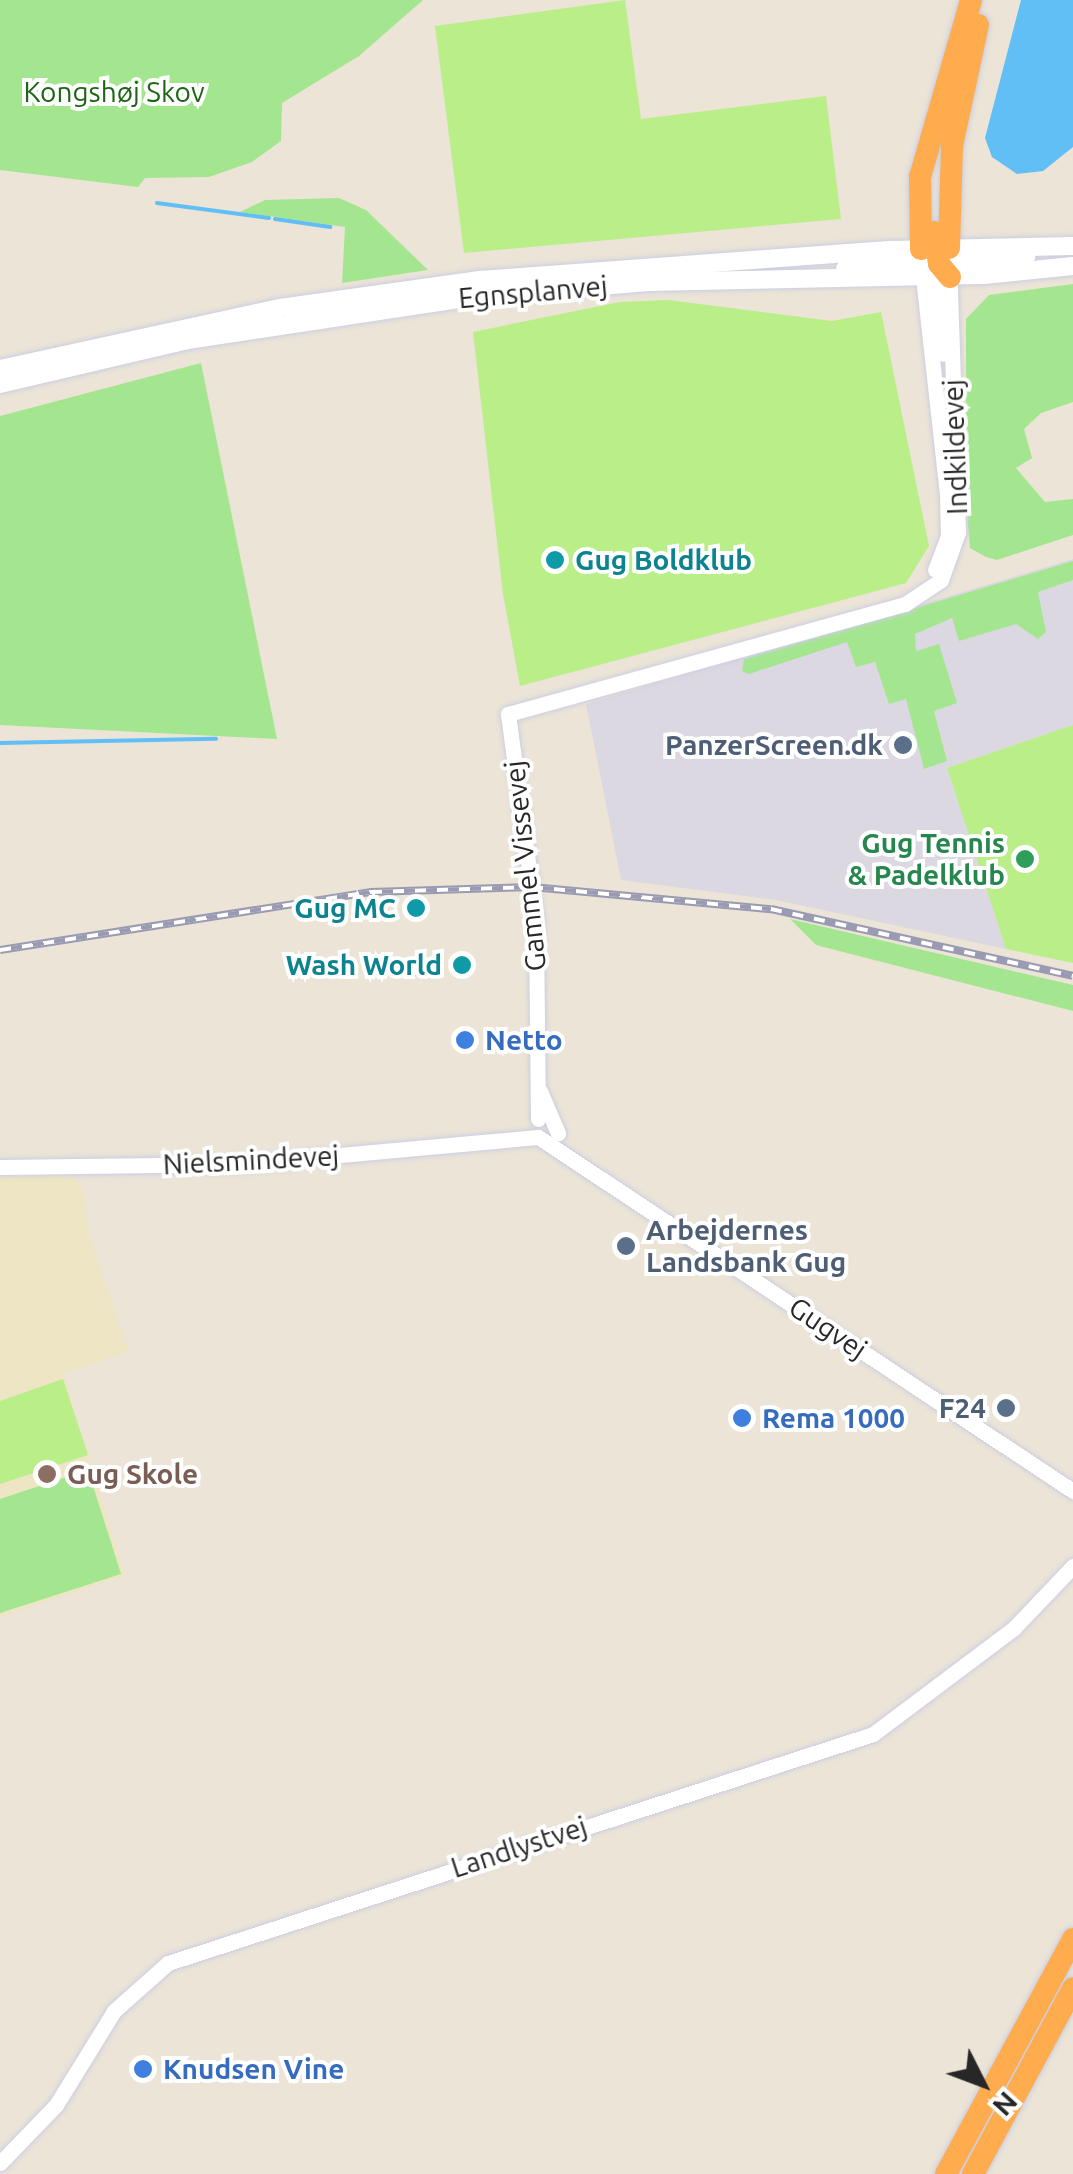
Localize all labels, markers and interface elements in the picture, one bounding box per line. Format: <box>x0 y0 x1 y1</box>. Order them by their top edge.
park label: Kongshøj Skov <box>23 75 205 109</box>
street label: Egnsplanvej <box>457 269 609 315</box>
street label: Indkildevej <box>936 379 974 515</box>
place label: Gug Boldklub <box>575 543 752 577</box>
marker: Gug Boldklub <box>544 549 566 571</box>
place label: PanzerScreen.dk <box>665 728 883 762</box>
marker: PanzerScreen.dk <box>892 734 914 756</box>
street label: Gammel Vissevej <box>497 759 553 973</box>
place label: Gug Tennis & Padelklub <box>848 826 1005 892</box>
marker: Gug Tennis & Padelklub <box>1014 848 1036 870</box>
place label: Gug MC <box>294 891 396 925</box>
marker: Gug MC <box>405 897 427 919</box>
place label: Wash World <box>286 948 442 982</box>
marker: Wash World <box>451 954 473 976</box>
place label: Netto <box>485 1023 563 1057</box>
marker: Netto <box>454 1029 476 1051</box>
street label: Nielsmindevej <box>162 1139 340 1181</box>
place label: Arbejdernes Landsbank Gug <box>646 1213 846 1279</box>
marker: Arbejdernes Landsbank Gug <box>615 1235 637 1257</box>
street label: Gugvej <box>783 1290 873 1366</box>
place label: F24 <box>939 1391 986 1425</box>
marker: F24 <box>995 1397 1017 1419</box>
place label: Rema 1000 <box>762 1401 905 1435</box>
marker: Rema 1000 <box>731 1407 753 1429</box>
place label: Gug Skole <box>67 1457 198 1491</box>
marker: Gug Skole <box>36 1463 58 1485</box>
street label: Landlystvej <box>447 1809 591 1885</box>
north arrow <box>933 2034 1033 2134</box>
place label: Knudsen Vine <box>163 2052 344 2086</box>
marker: Knudsen Vine <box>132 2058 154 2080</box>
text: N <box>987 2086 1024 2123</box>

